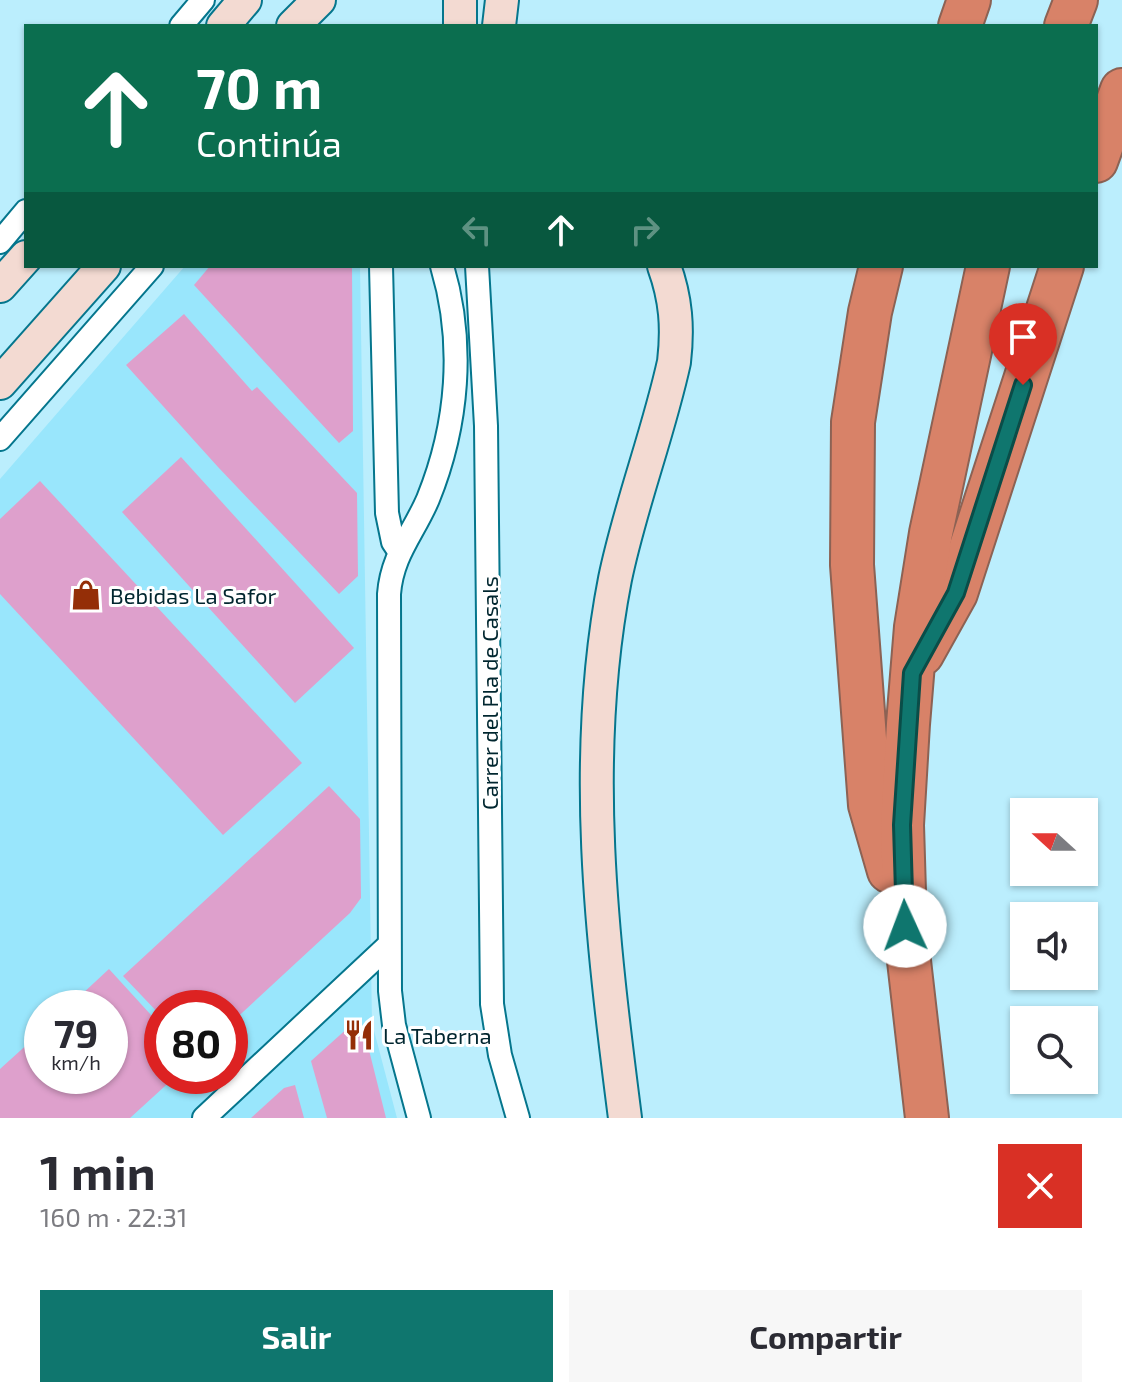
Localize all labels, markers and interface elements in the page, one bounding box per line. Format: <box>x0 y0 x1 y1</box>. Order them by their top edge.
text: 70 m <box>196 53 322 120</box>
icon: ahead <box>64 56 168 160</box>
text: Continúa <box>196 121 342 164</box>
icon: left <box>455 208 499 252</box>
icon: ahead <box>539 208 583 252</box>
icon: right <box>623 208 667 252</box>
pin <box>989 303 1057 385</box>
icon: arrive <box>1001 315 1045 359</box>
street label: Carrer del Pla de Casals <box>476 576 502 810</box>
shop icon: Bebidas La Safor <box>69 578 103 612</box>
place label: Bebidas La Safor <box>110 582 277 608</box>
north arrow <box>1010 798 1098 886</box>
map controls <box>1010 798 1098 1094</box>
position arrow <box>863 884 947 968</box>
button: sound <box>1010 902 1098 990</box>
speed limit sign: 80 <box>144 990 248 1094</box>
button: search <box>1010 1006 1098 1094</box>
text: 79 <box>54 1008 98 1056</box>
restaurant icon: La Taberna <box>342 1018 376 1052</box>
place label: La Taberna <box>383 1022 492 1048</box>
text: km/h <box>51 1050 101 1074</box>
text: 1 min <box>40 1142 156 1200</box>
button: close <box>998 1144 1082 1228</box>
text: 160 m · 22:31 <box>40 1201 187 1232</box>
button: Salir <box>40 1290 553 1382</box>
button: Compartir <box>569 1290 1082 1382</box>

